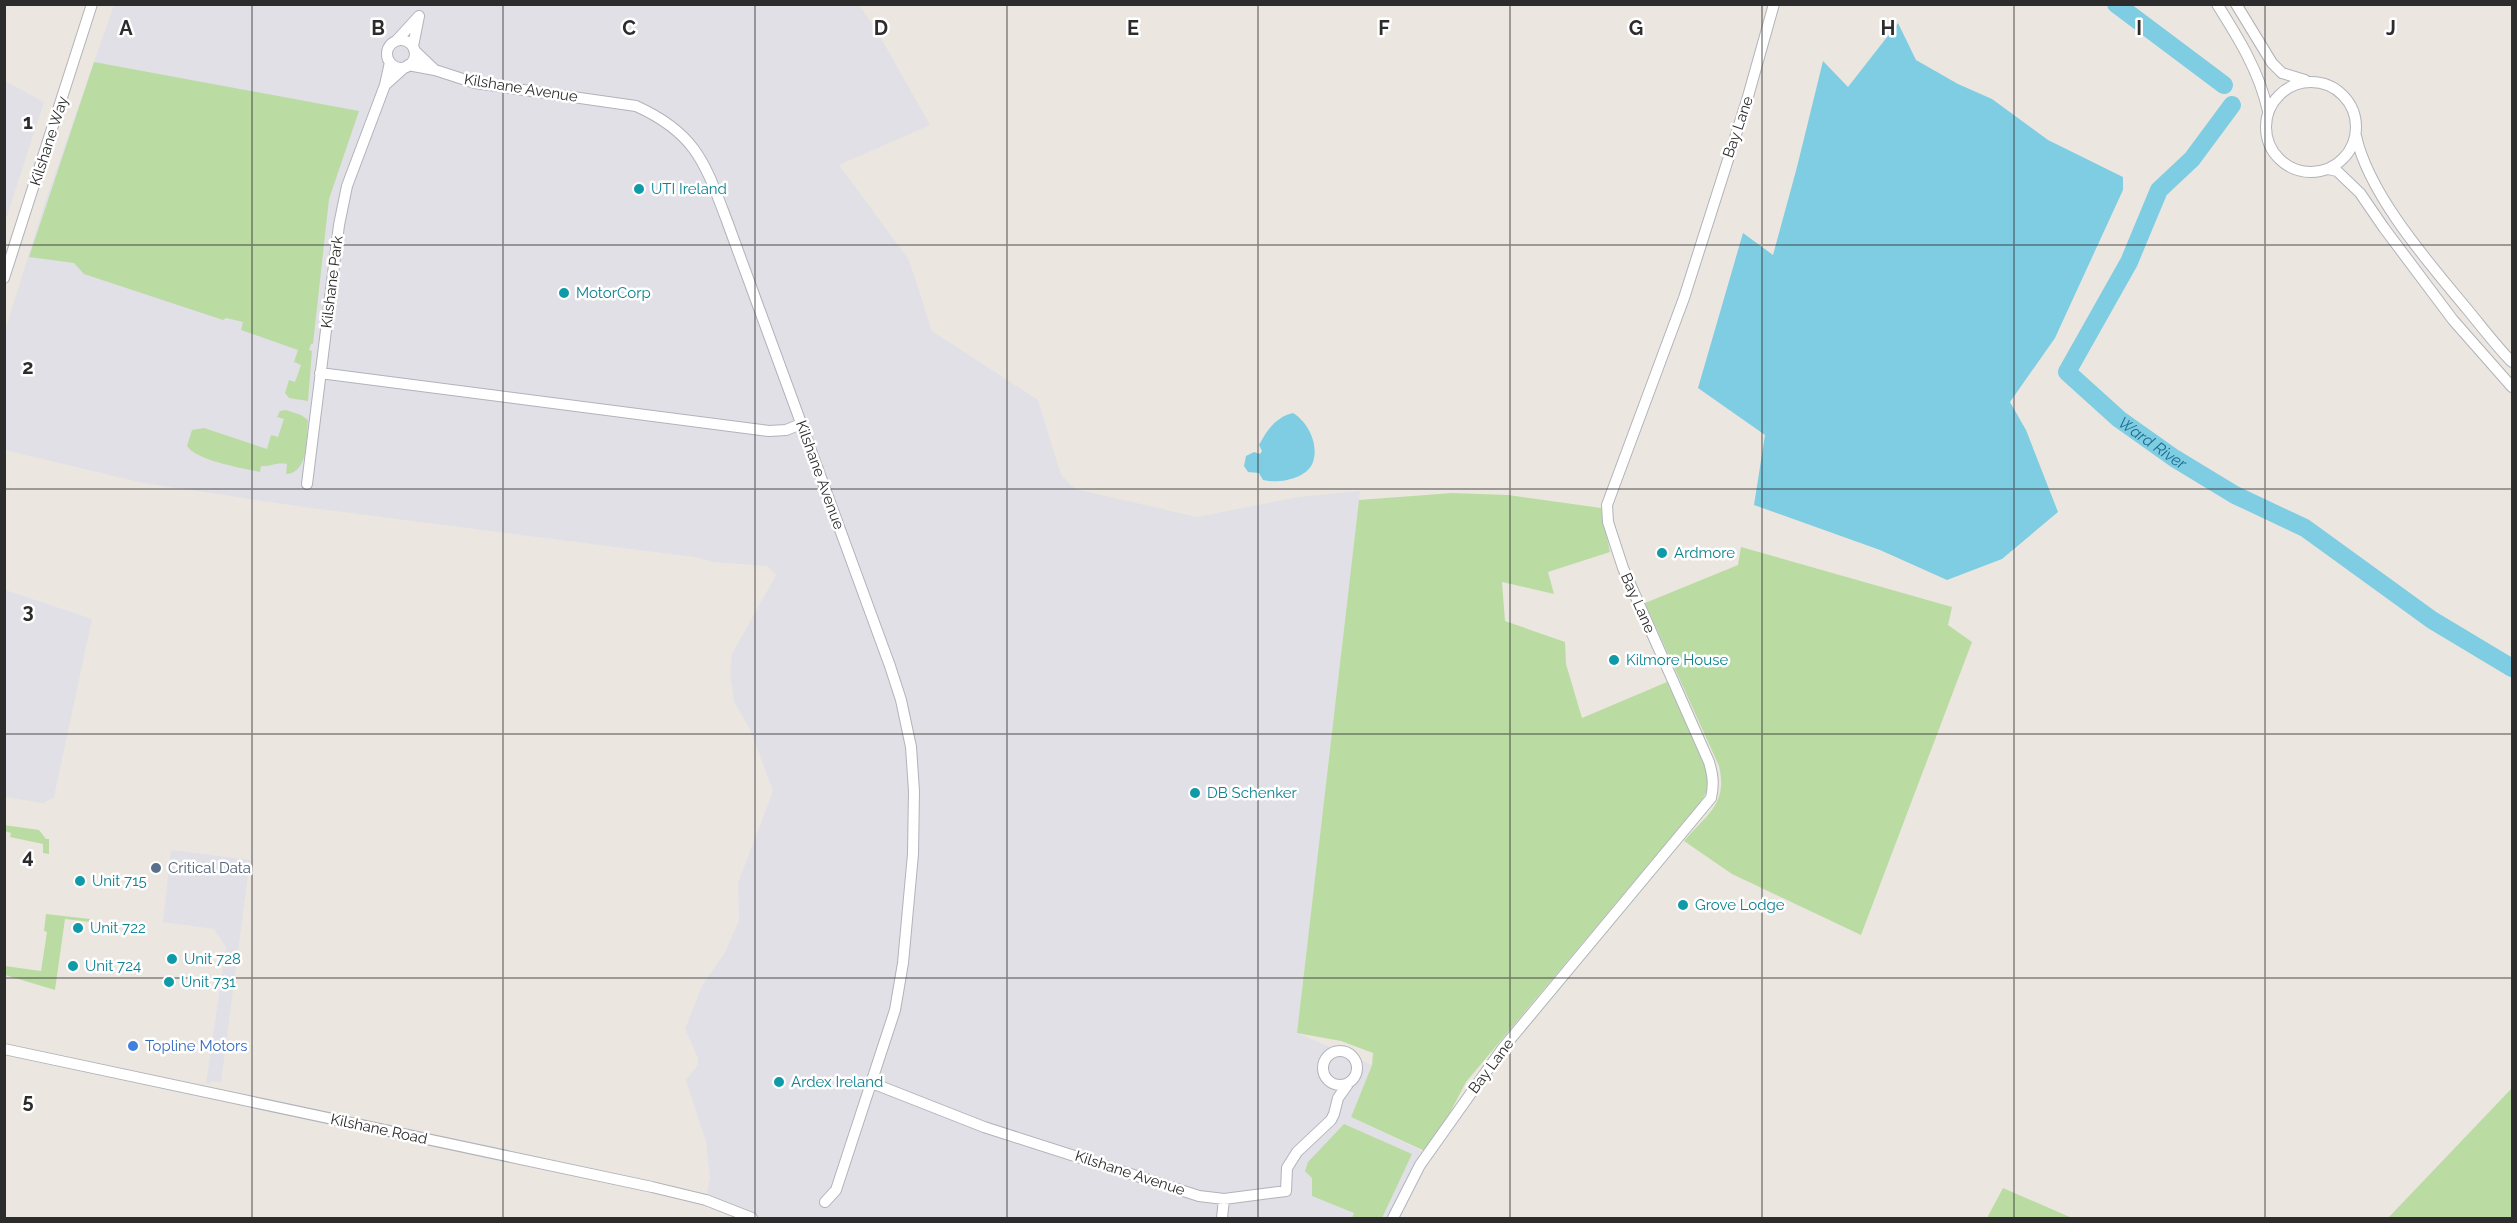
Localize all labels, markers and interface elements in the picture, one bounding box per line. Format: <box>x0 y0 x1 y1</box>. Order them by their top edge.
text: A <box>119 16 133 40</box>
text: B <box>371 16 385 40</box>
text: C <box>622 16 636 40</box>
text: D <box>874 16 888 40</box>
text: E <box>1127 16 1139 40</box>
text: F <box>1378 16 1390 40</box>
text: G <box>1629 16 1643 40</box>
text: H <box>1881 16 1895 40</box>
text: I <box>2136 16 2142 40</box>
text: J <box>2386 16 2396 40</box>
street label: Kilshane Avenue <box>463 70 579 106</box>
street label: Kilshane Way <box>26 94 72 188</box>
street label: Bay Lane <box>1719 94 1757 160</box>
text: 1 <box>23 110 33 134</box>
place label: UTI Ireland <box>651 180 727 198</box>
marker: UTI Ireland <box>632 182 646 196</box>
street label: Kilshane Park <box>317 235 347 329</box>
place label: MotorCorp <box>576 284 651 302</box>
marker: MotorCorp <box>557 286 571 300</box>
text: 2 <box>22 355 34 379</box>
water label: Ward River <box>2115 413 2190 474</box>
street label: Kilshane Avenue <box>792 418 848 532</box>
place label: Ardmore <box>1674 544 1735 562</box>
marker: Ardmore <box>1655 546 1669 560</box>
street label: Bay Lane <box>1617 570 1659 636</box>
text: 3 <box>22 599 34 623</box>
place label: Kilmore House <box>1626 651 1728 669</box>
marker: Kilmore House <box>1607 653 1621 667</box>
place label: DB Schenker <box>1207 784 1298 802</box>
marker: DB Schenker <box>1188 786 1202 800</box>
text: 4 <box>22 844 34 868</box>
place label: Critical Data <box>168 859 251 877</box>
marker: Critical Data <box>149 861 163 875</box>
place label: Unit 715 <box>92 872 147 890</box>
marker: Unit 715 <box>73 874 87 888</box>
place label: Grove Lodge <box>1695 896 1785 914</box>
marker: Grove Lodge <box>1676 898 1690 912</box>
place label: Unit 722 <box>90 919 146 937</box>
marker: Unit 722 <box>71 921 85 935</box>
place label: Unit 728 <box>184 950 241 968</box>
marker: Unit 728 <box>165 952 179 966</box>
place label: Unit 724 <box>85 957 141 975</box>
marker: Unit 724 <box>66 959 80 973</box>
place label: Unit 731 <box>181 973 236 991</box>
marker: Unit 731 <box>162 975 176 989</box>
street label: Bay Lane <box>1465 1035 1518 1097</box>
place label: Topline Motors <box>145 1037 248 1055</box>
marker: Topline Motors <box>126 1039 140 1053</box>
place label: Ardex Ireland <box>791 1073 883 1091</box>
marker: Ardex Ireland <box>772 1075 786 1089</box>
text: 5 <box>22 1089 34 1113</box>
street label: Kilshane Road <box>329 1110 429 1148</box>
street label: Kilshane Avenue <box>1073 1147 1188 1199</box>

